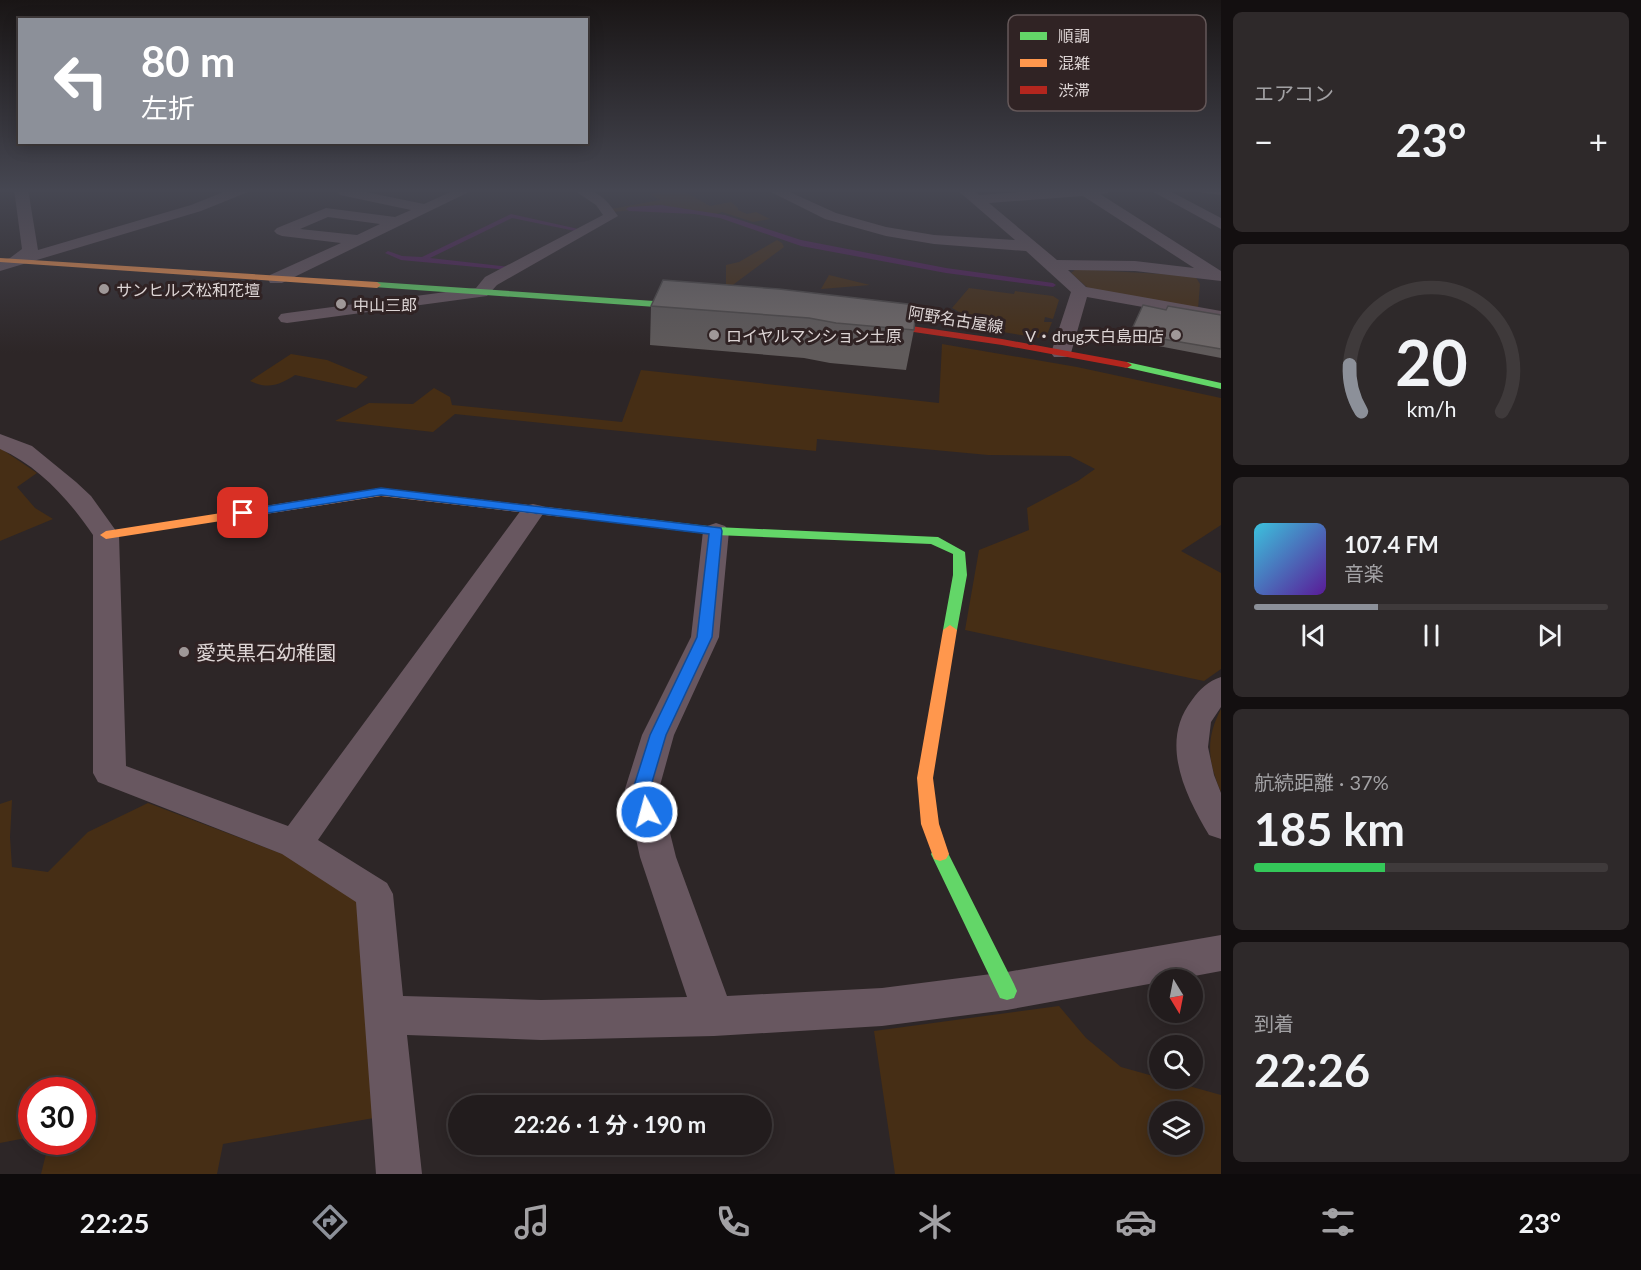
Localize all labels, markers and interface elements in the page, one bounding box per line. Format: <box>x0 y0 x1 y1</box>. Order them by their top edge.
legend <box>1008 15 1206 111</box>
text: 順調 <box>1058 26 1090 45</box>
text: 80 m <box>141 36 235 86</box>
icon: left <box>42 42 120 120</box>
text: 混雑 <box>1058 53 1090 72</box>
text: 渋滞 <box>1058 80 1090 99</box>
text: エアコン <box>1254 81 1334 105</box>
text: 左折 <box>141 91 195 124</box>
text: 23° <box>1396 113 1466 167</box>
text: − <box>1254 121 1273 161</box>
text: + <box>1589 121 1608 161</box>
place label: サンヒルズ松和花壇 <box>116 280 260 299</box>
marker: サンヒルズ松和花壇 <box>97 282 111 296</box>
place label: 中山三郎 <box>353 295 417 314</box>
marker: 中山三郎 <box>334 297 348 311</box>
street label: 阿野名古屋線 <box>907 302 1005 336</box>
text: 20 <box>1395 324 1467 399</box>
place label: ロイヤルマンション土原 <box>726 326 902 345</box>
place label: V・drug天白島田店 <box>1025 326 1164 345</box>
marker: ロイヤルマンション土原 <box>707 328 721 342</box>
marker: V・drug天白島田店 <box>1169 328 1183 342</box>
text: km/h <box>1406 396 1456 422</box>
pin <box>217 487 268 538</box>
icon: arrive <box>226 496 259 529</box>
text: 107.4 FM <box>1344 531 1439 558</box>
text: 音楽 <box>1344 561 1384 585</box>
icon: previous <box>1297 619 1330 652</box>
icon: pause <box>1415 619 1448 652</box>
icon: next <box>1533 619 1566 652</box>
place label: 愛英黒石幼稚園 <box>196 640 336 664</box>
marker: 愛英黒石幼稚園 <box>177 645 191 659</box>
text: 航続距離 · 37% <box>1254 770 1389 794</box>
position arrow <box>615 780 679 844</box>
text: 185 km <box>1254 802 1405 856</box>
north arrow <box>1149 969 1203 1023</box>
map controls <box>1149 969 1203 1155</box>
text: 到着 <box>1254 1011 1294 1035</box>
button: search <box>1149 1035 1203 1089</box>
text: 22:26 <box>1254 1043 1370 1097</box>
speed limit sign: 30 <box>18 1077 96 1155</box>
button: layers <box>1149 1101 1203 1155</box>
text: 22:26 · 1 分 · 190 m <box>514 1111 706 1138</box>
icon: directions <box>309 1201 351 1243</box>
icon: music <box>511 1201 553 1243</box>
icon: phone <box>712 1201 754 1243</box>
icon: climate <box>914 1201 956 1243</box>
icon: car <box>1115 1201 1157 1243</box>
icon: filters <box>1317 1201 1359 1243</box>
text: 22:25 <box>80 1206 149 1239</box>
text: 23° <box>1519 1206 1561 1239</box>

